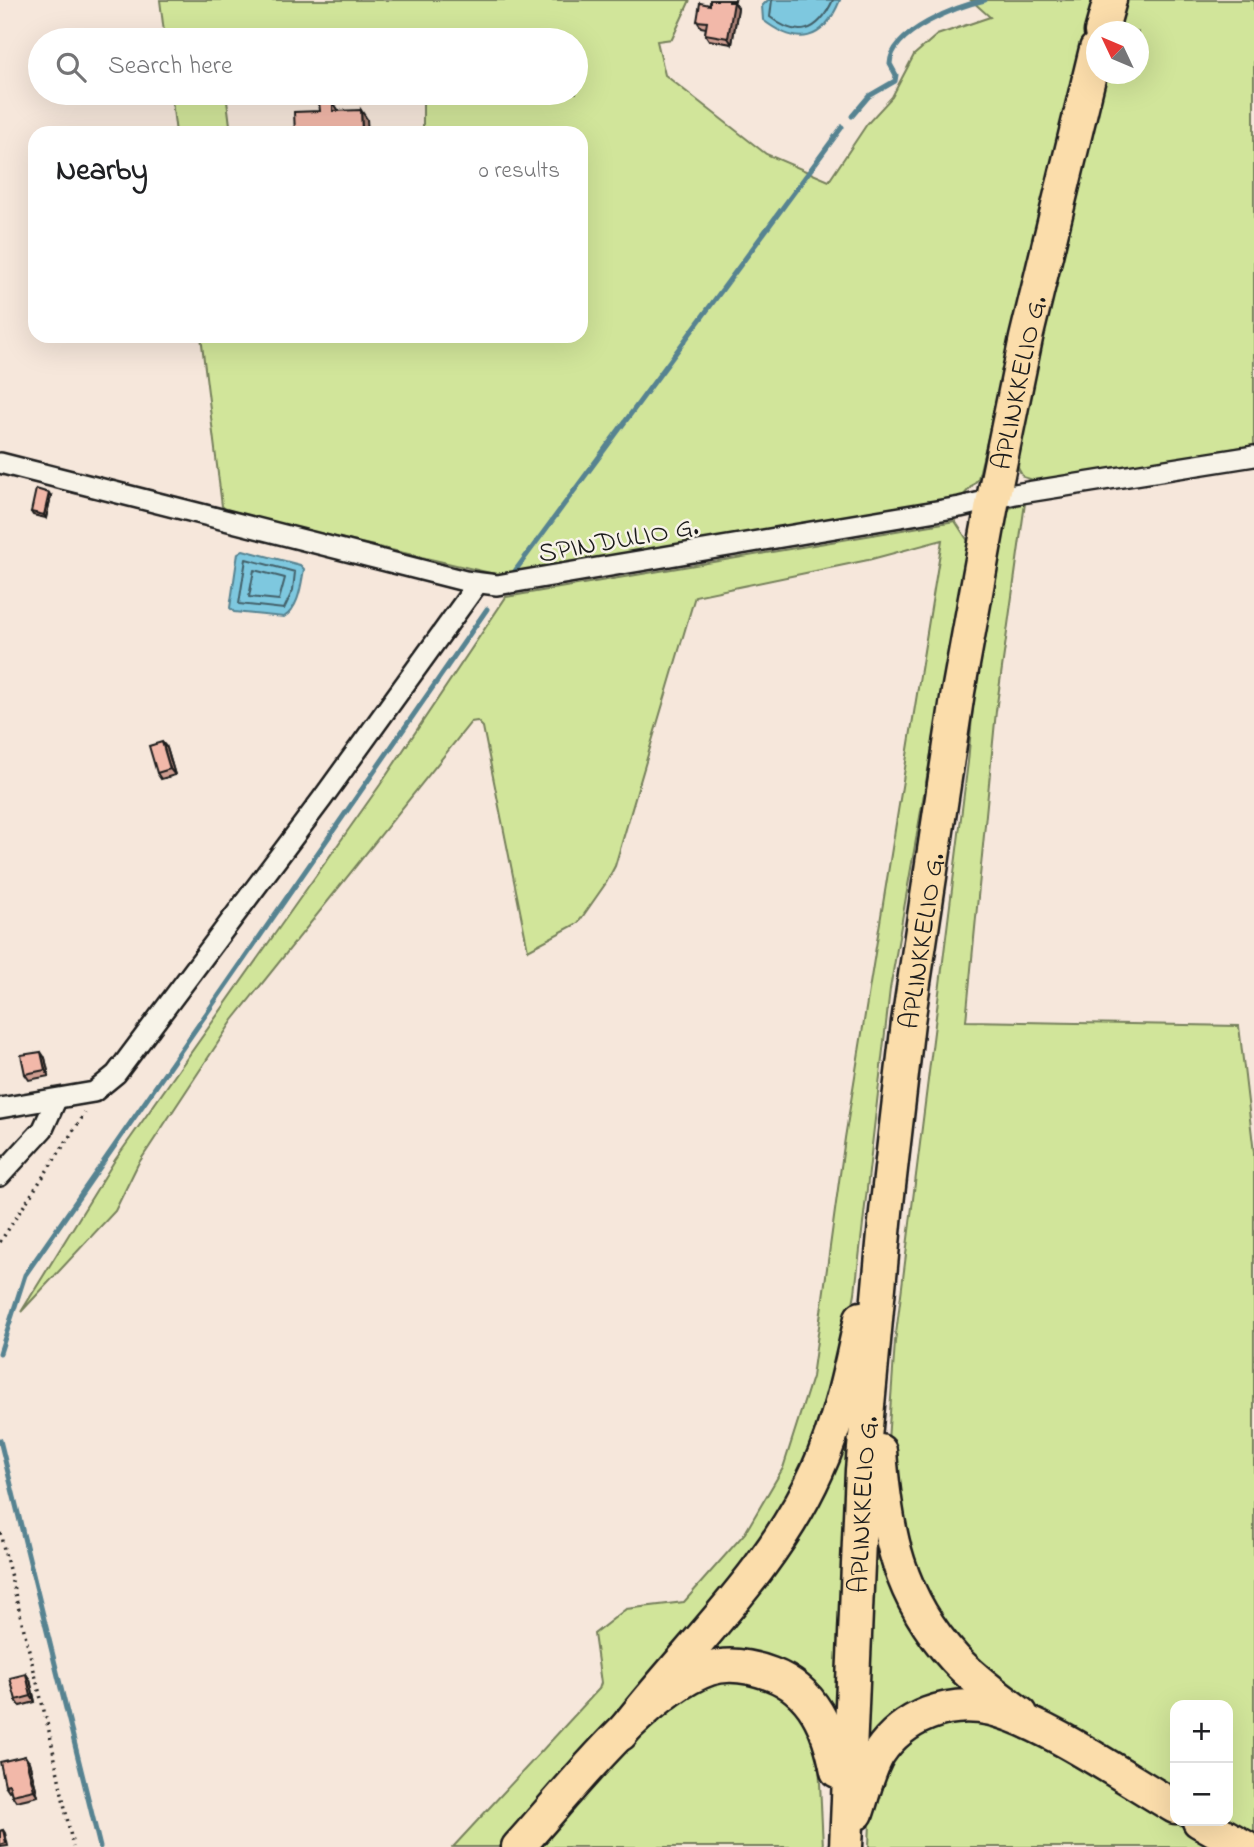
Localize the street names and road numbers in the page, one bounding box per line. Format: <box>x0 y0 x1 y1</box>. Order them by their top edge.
street label: APLINKKELIO G. <box>982 291 1060 474</box>
street label: SPINDULIO G. <box>535 507 702 576</box>
street label: APLINKKELIO G. <box>890 850 957 1032</box>
street label: APLINKKELIO G. <box>840 1414 891 1594</box>

